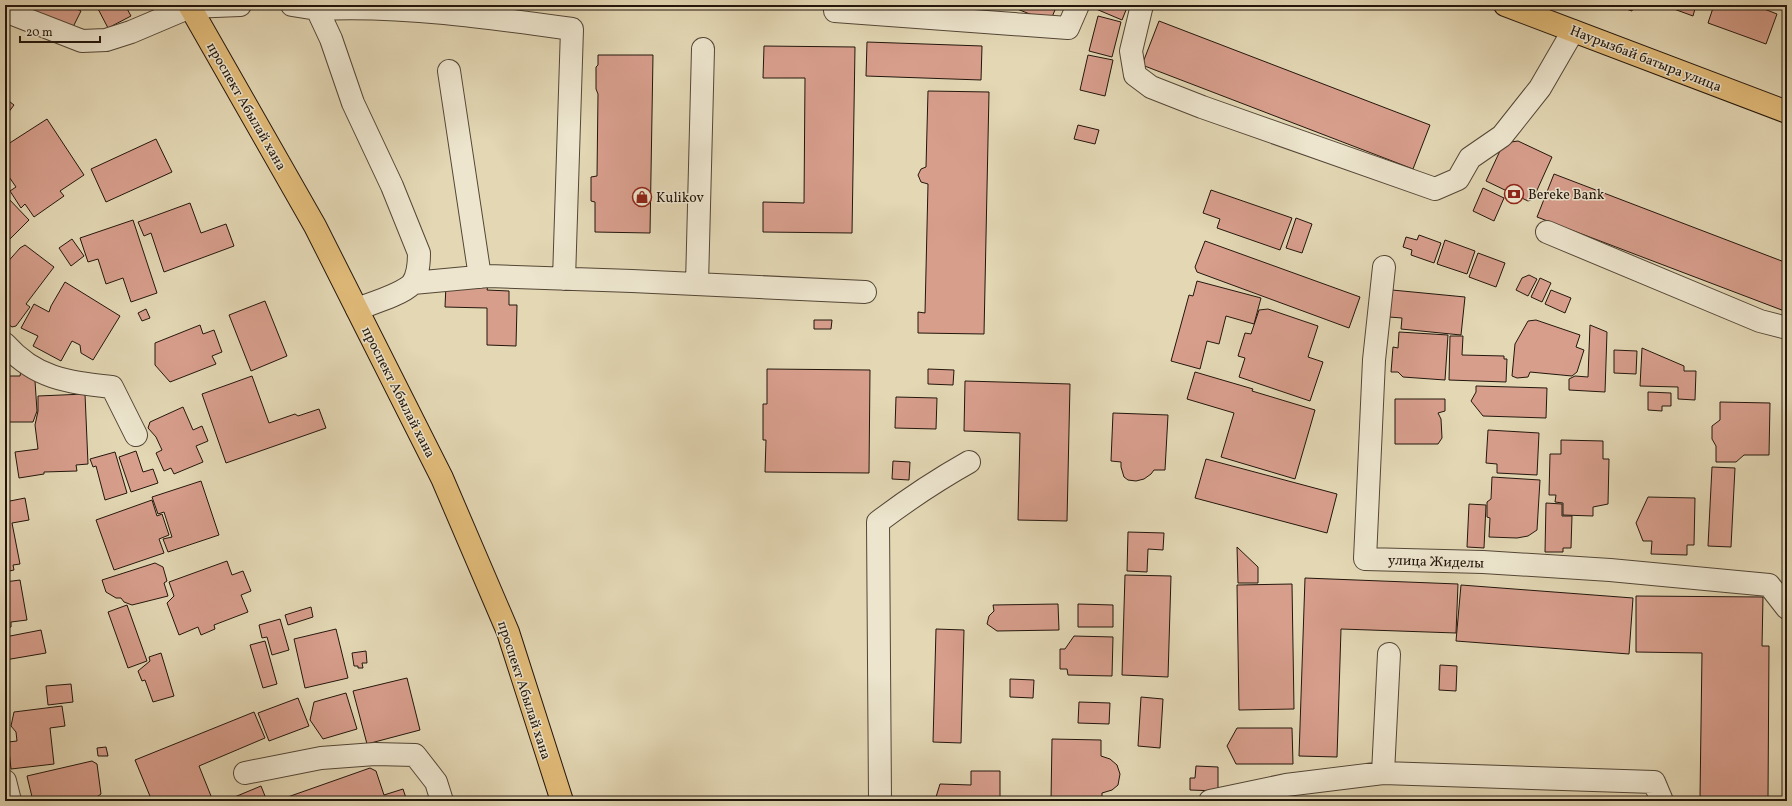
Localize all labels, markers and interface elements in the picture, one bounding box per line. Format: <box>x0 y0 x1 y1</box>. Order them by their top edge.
scale bar <box>20 18 100 44</box>
street label: Наурызбай батыра улица <box>1567 22 1724 97</box>
text: 20 m <box>26 25 53 41</box>
street label: проспект Абылай хана <box>201 39 290 174</box>
bank icon: Bereke Bank <box>1503 183 1525 205</box>
shop icon: Kulikov <box>631 186 653 208</box>
place label: Bereke Bank <box>1528 186 1605 205</box>
place label: Kulikov <box>656 189 705 208</box>
street label: проспект Абылай хана <box>356 324 439 462</box>
street label: улица Жиделы <box>1388 551 1484 574</box>
street label: проспект Абылай хана <box>492 619 555 762</box>

